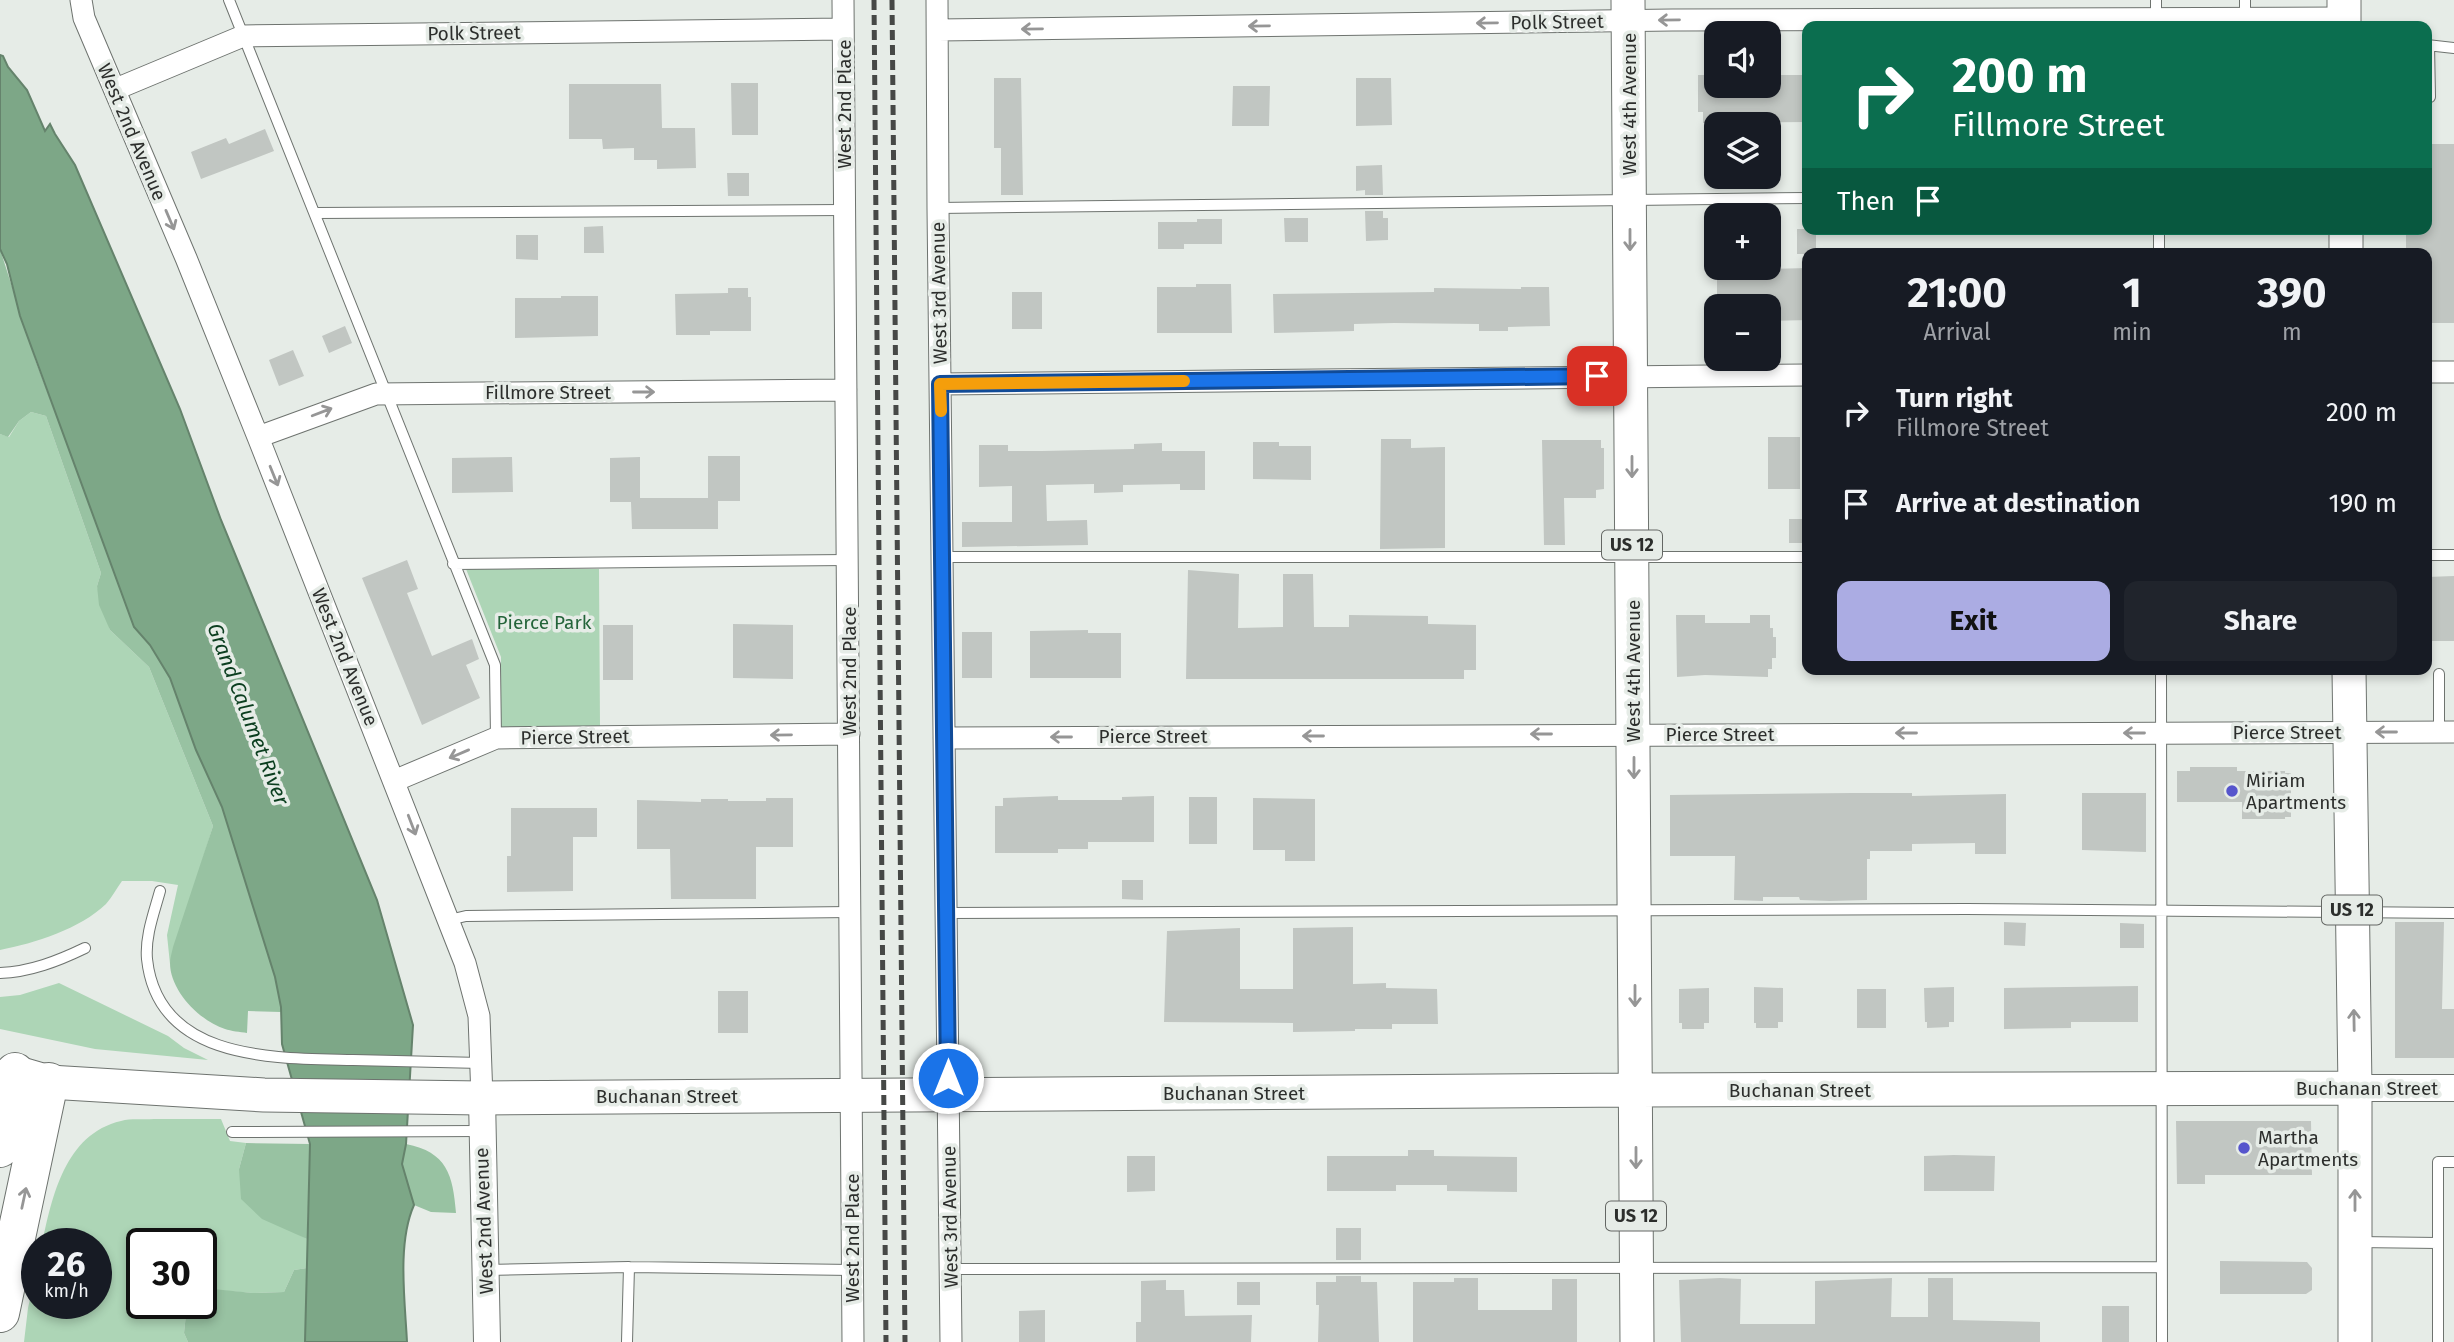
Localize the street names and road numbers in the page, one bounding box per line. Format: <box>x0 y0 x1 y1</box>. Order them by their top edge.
street label: Polk Street <box>1510 10 1604 34</box>
street label: Polk Street <box>427 21 521 45</box>
street label: West 4th Avenue <box>1618 33 1641 175</box>
street label: West 2nd Place <box>833 39 856 169</box>
street label: West 2nd Avenue <box>93 60 171 204</box>
street label: West 3rd Avenue <box>926 222 952 364</box>
street label: Fillmore Street <box>485 381 611 404</box>
road number: US 12 <box>1602 530 1662 560</box>
street label: West 2nd Avenue <box>307 585 383 729</box>
street label: West 4th Avenue <box>1622 600 1645 742</box>
street label: West 2nd Place <box>838 606 861 736</box>
street label: Pierce Street <box>2232 721 2342 744</box>
street label: Pierce Street <box>1665 723 1775 746</box>
street label: Pierce Street <box>520 725 630 749</box>
street label: Pierce Street <box>1098 725 1208 748</box>
road number: US 12 <box>2322 896 2382 925</box>
street label: Buchanan Street <box>2296 1077 2438 1100</box>
street label: Buchanan Street <box>1729 1079 1871 1102</box>
street label: Buchanan Street <box>1163 1082 1305 1105</box>
street label: Buchanan Street <box>596 1085 738 1108</box>
street label: West 3rd Avenue <box>937 1146 963 1288</box>
street label: West 2nd Avenue <box>470 1147 498 1295</box>
street label: West 2nd Place <box>841 1173 864 1303</box>
road number: US 12 <box>1606 1202 1666 1231</box>

